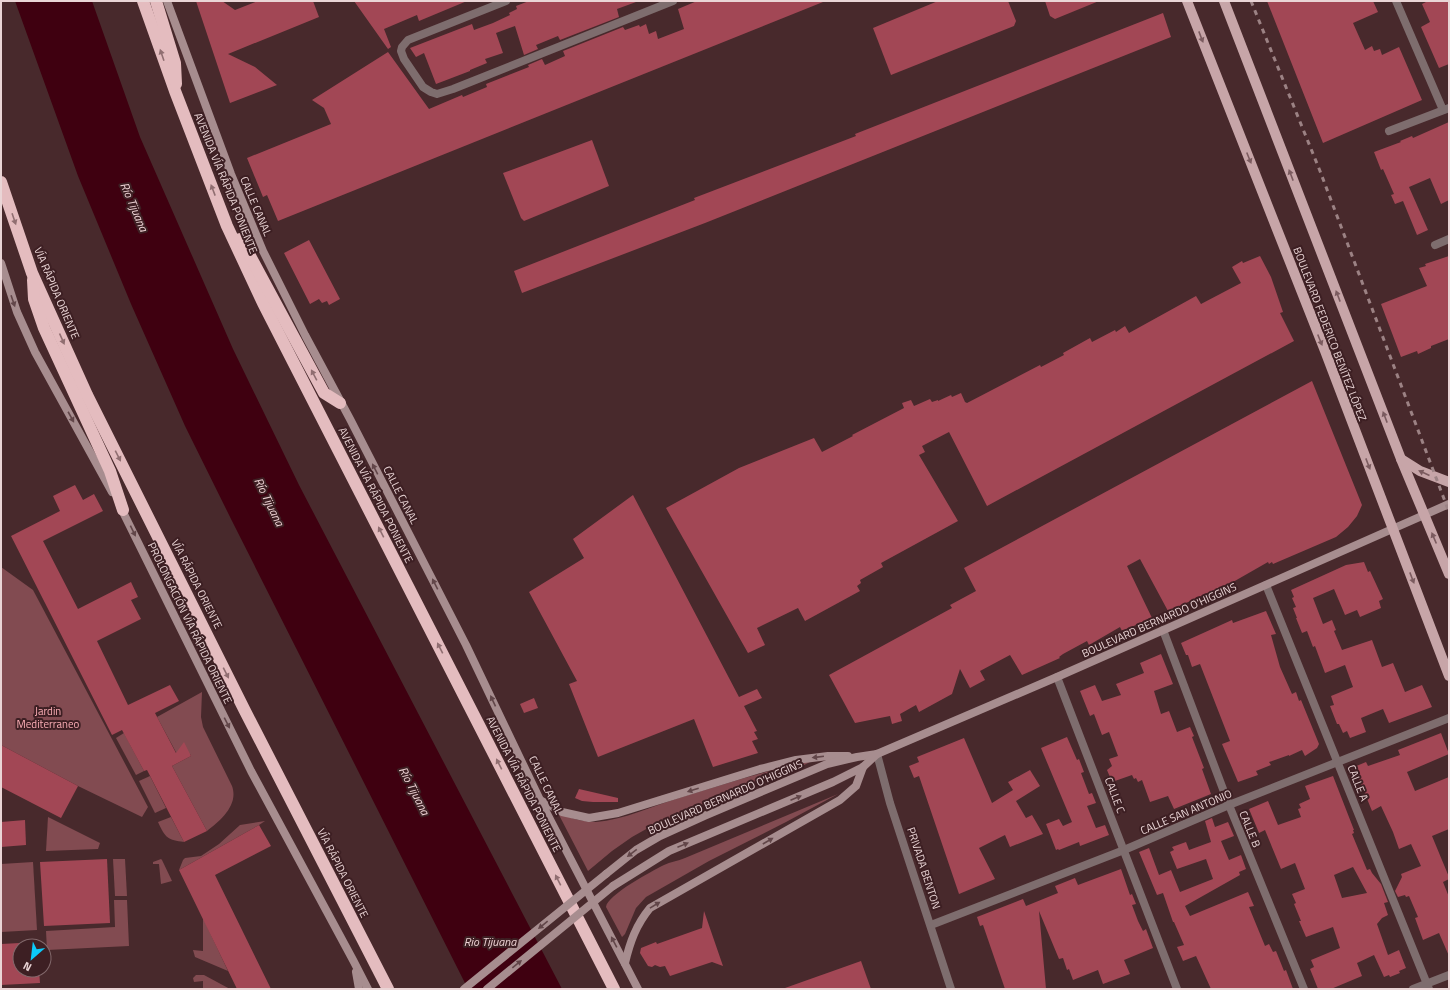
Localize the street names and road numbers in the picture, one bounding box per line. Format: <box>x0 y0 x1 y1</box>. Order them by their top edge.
street label: AVENIDA VÍA RÁPIDA PONIENTE <box>190 110 262 256</box>
street label: CALLE CANAL <box>236 174 276 239</box>
street label: VÍA RÁPIDA ORIENTE <box>30 244 84 342</box>
street label: BOULEVARD FEDERICO BENÍTEZ LÓPEZ <box>1289 245 1371 424</box>
street label: AVENIDA VÍA RÁPIDA PONIENTE <box>335 424 417 566</box>
street label: CALLE CANAL <box>379 463 423 528</box>
street label: VÍA RÁPIDA ORIENTE <box>167 536 227 632</box>
street label: PROLONGACIÓN VÍA RÁPIDA ORIENTE <box>144 540 236 706</box>
street label: BOULEVARD BERNARDO O'HIGGINS <box>1079 579 1239 661</box>
street label: AVENIDA VÍA RÁPIDA PONIENTE <box>483 713 565 855</box>
street label: CALLE CANAL <box>525 753 567 818</box>
street label: BOULEVARD BERNARDO O'HIGGINS <box>645 756 805 838</box>
street label: CALLE A <box>1343 762 1373 804</box>
street label: CALLE C <box>1101 775 1129 815</box>
street label: CALLE SAN ANTONIO <box>1138 785 1234 839</box>
street label: CALLE B <box>1235 808 1265 850</box>
street label: VÍA RÁPIDA ORIENTE <box>313 825 373 921</box>
street label: PRIVADA BENTON <box>903 825 945 911</box>

